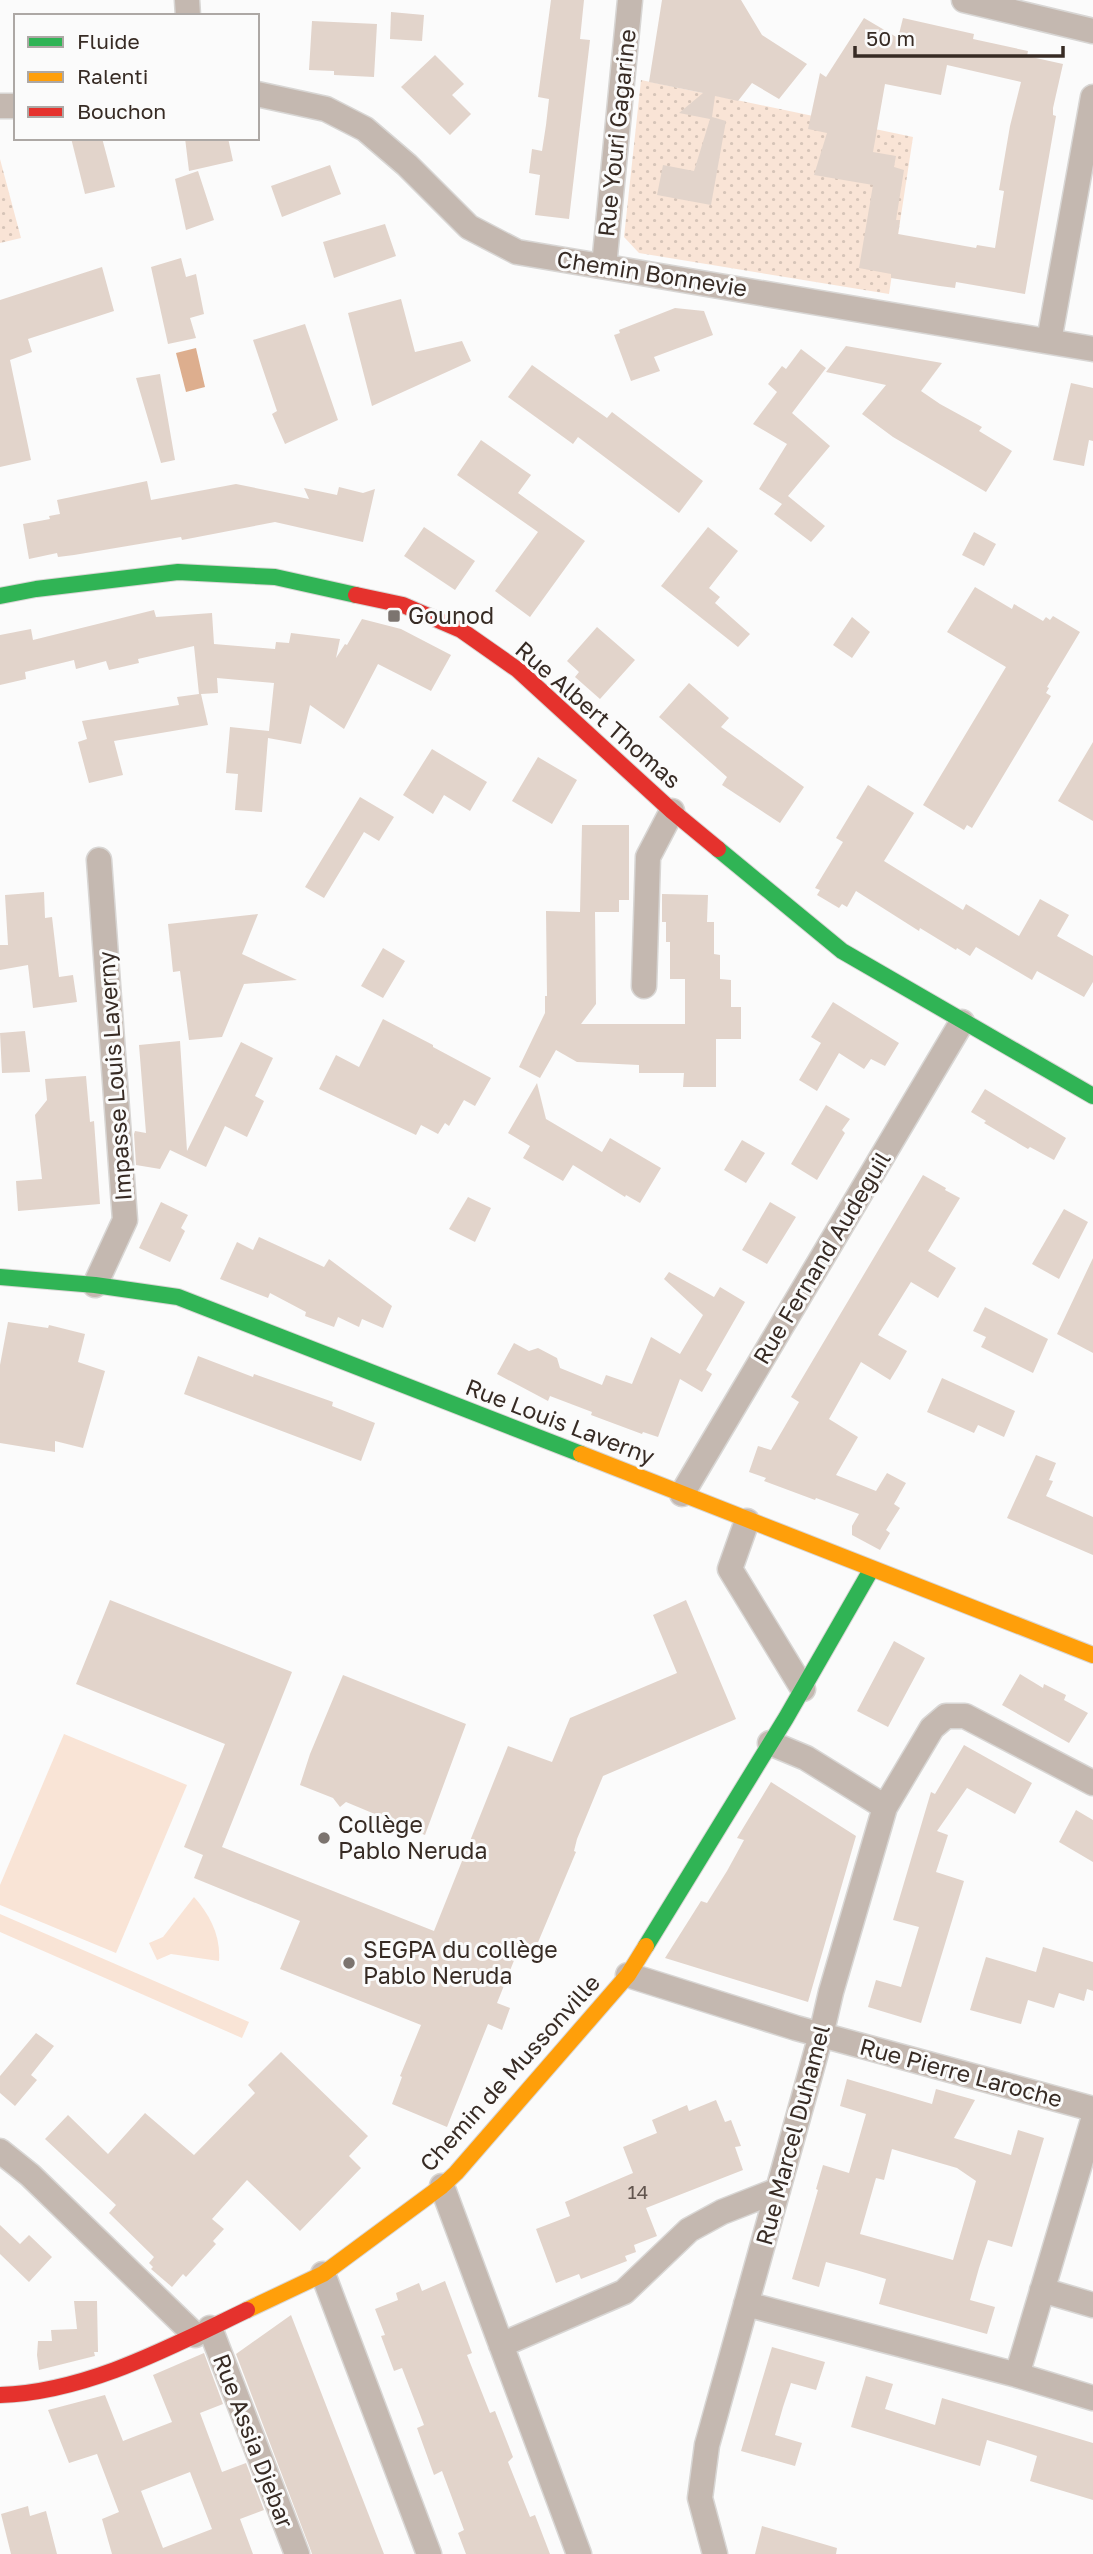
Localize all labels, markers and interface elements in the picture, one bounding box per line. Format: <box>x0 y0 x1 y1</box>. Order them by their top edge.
legend <box>14 14 259 140</box>
scale bar <box>855 14 1063 58</box>
text: 50 m <box>866 25 915 51</box>
text: Fluide <box>77 28 140 54</box>
street label: Rue Youri Gagarine <box>591 28 641 238</box>
text: Ralenti <box>77 63 148 89</box>
text: Bouchon <box>77 98 166 124</box>
street label: Chemin Bonnevie <box>555 244 749 302</box>
place label: Gounod <box>408 601 494 629</box>
marker: Gounod <box>386 608 402 624</box>
street label: Rue Albert Thomas <box>510 635 687 794</box>
street label: Impasse Louis Laverny <box>91 950 137 1202</box>
street label: Rue Fernand Audeguil <box>747 1146 896 1369</box>
street label: Rue Louis Laverny <box>462 1372 659 1470</box>
place label: Collège Pablo Neruda <box>338 1810 488 1864</box>
marker: Collège Pablo Neruda <box>316 1830 332 1846</box>
place label: SEGPA du collège Pablo Neruda <box>363 1935 558 1989</box>
marker: SEGPA du collège Pablo Neruda <box>341 1955 357 1971</box>
street label: Chemin de Mussonville <box>413 1968 605 2177</box>
street label: Rue Marcel Duhamel <box>749 2022 835 2248</box>
street label: Rue Pierre Laroche <box>857 2032 1066 2113</box>
house number: 14 <box>628 2180 648 2203</box>
street label: Rue Assia Djebar <box>208 2350 300 2532</box>

